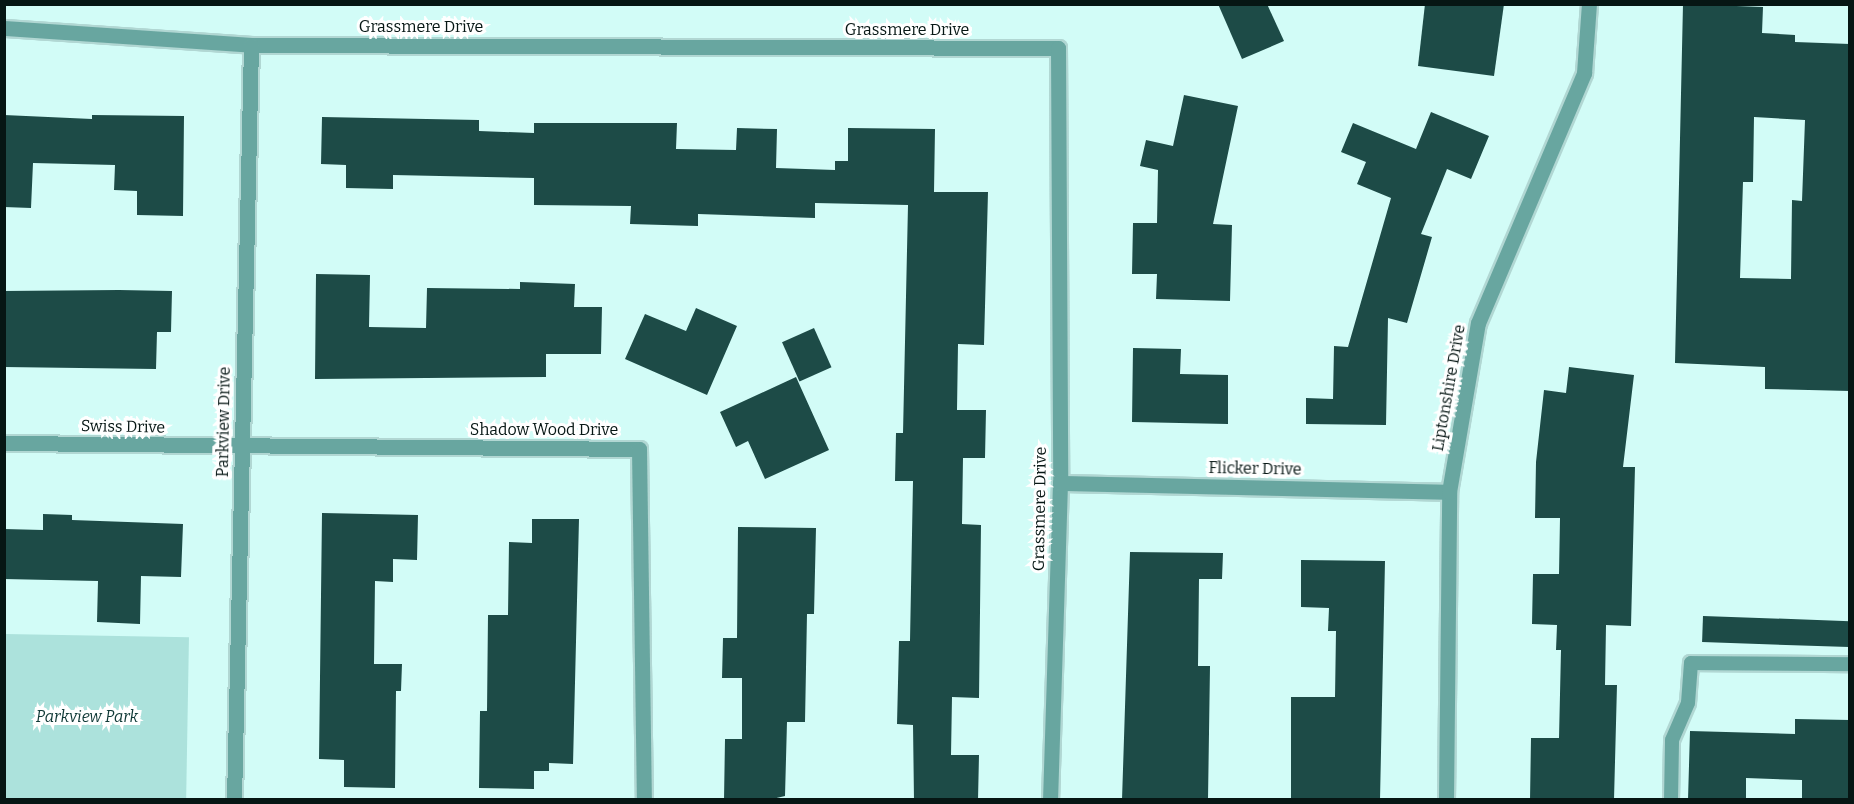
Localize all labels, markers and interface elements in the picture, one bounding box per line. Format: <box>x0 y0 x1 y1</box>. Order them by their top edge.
street label: Grassmere Drive <box>359 17 483 37</box>
street label: Grassmere Drive <box>845 20 969 40</box>
street label: Liptonshire Drive <box>1428 323 1470 453</box>
street label: Parkview Drive <box>213 367 235 477</box>
street label: Swiss Drive <box>81 417 165 437</box>
street label: Shadow Wood Drive <box>470 420 618 440</box>
street label: Grassmere Drive <box>1029 447 1051 571</box>
street label: Flicker Drive <box>1208 459 1302 479</box>
park label: Parkview Park <box>36 707 138 727</box>

